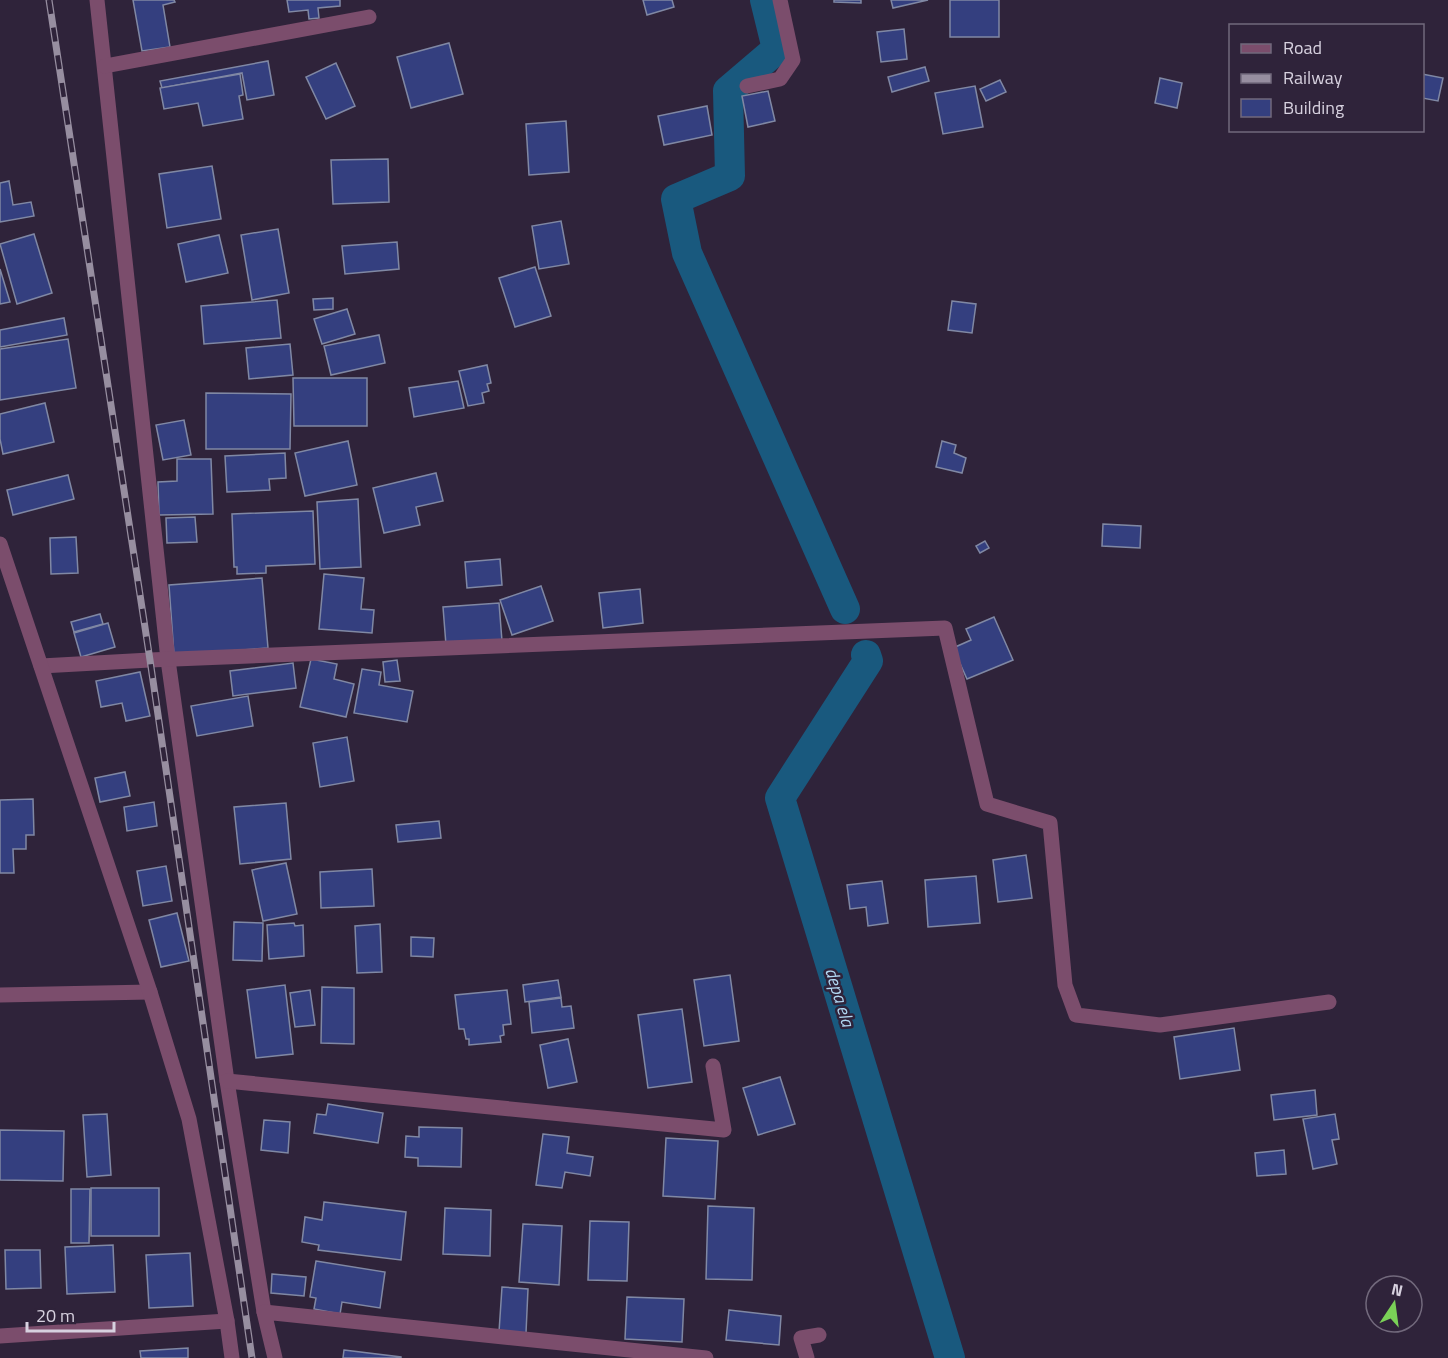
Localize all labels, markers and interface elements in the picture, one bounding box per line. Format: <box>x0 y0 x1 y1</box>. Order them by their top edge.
legend <box>1229 24 1424 132</box>
text: Road <box>1283 34 1322 61</box>
text: Railway <box>1283 64 1343 91</box>
text: Building <box>1283 94 1344 121</box>
water label: depa ela <box>818 964 862 1031</box>
north arrow <box>1364 1274 1424 1334</box>
text: N <box>1389 1276 1405 1302</box>
scale bar <box>27 1295 114 1333</box>
text: 20 m <box>36 1302 75 1329</box>

